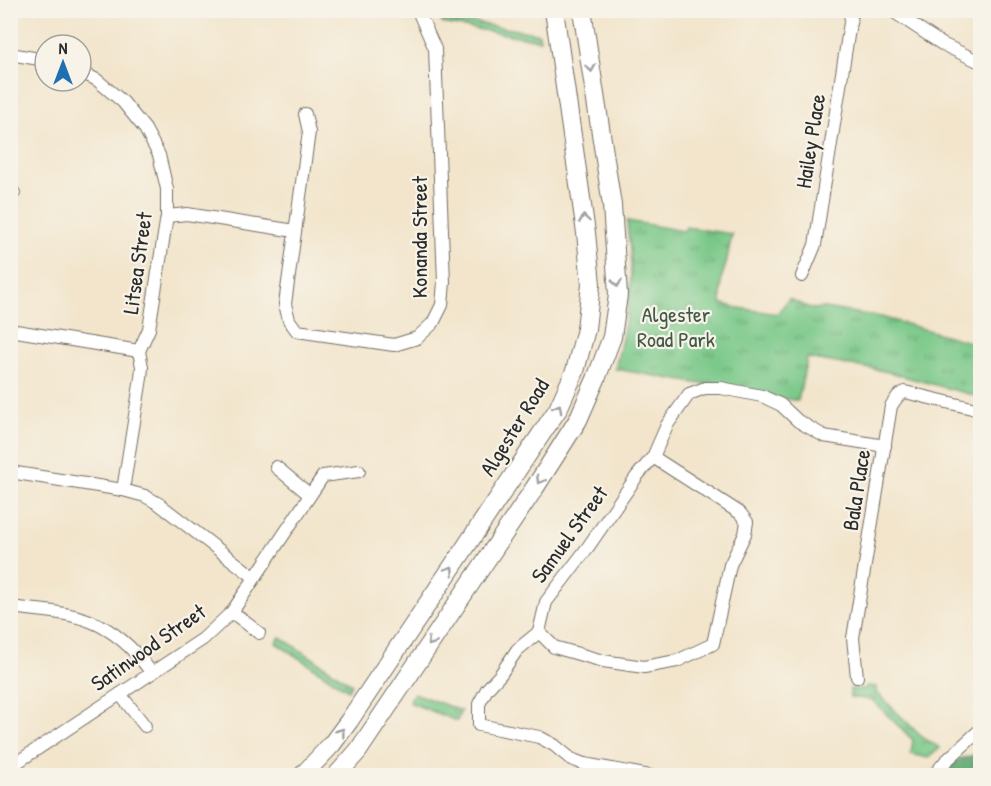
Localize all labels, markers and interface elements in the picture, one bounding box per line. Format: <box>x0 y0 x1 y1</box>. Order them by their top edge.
north arrow <box>33 33 93 93</box>
text: N <box>59 37 68 59</box>
one-way arrow <box>584 64 596 73</box>
street label: Hailey Place <box>788 91 832 190</box>
street label: Konanda Street <box>404 175 434 298</box>
street label: Litsea Street <box>115 210 159 316</box>
one-way arrow <box>579 214 591 224</box>
one-way arrow <box>611 278 624 287</box>
park label: Algester Road Park <box>637 299 715 354</box>
street label: Algester Road <box>472 372 556 481</box>
one-way arrow <box>551 404 562 414</box>
street label: Bala Place <box>835 447 877 533</box>
one-way arrow <box>535 474 547 484</box>
street label: Samuel Street <box>524 479 615 589</box>
one-way arrow <box>442 566 454 576</box>
street label: Satinwood Street <box>85 596 212 698</box>
one-way arrow <box>426 636 438 646</box>
one-way arrow <box>334 728 345 739</box>

